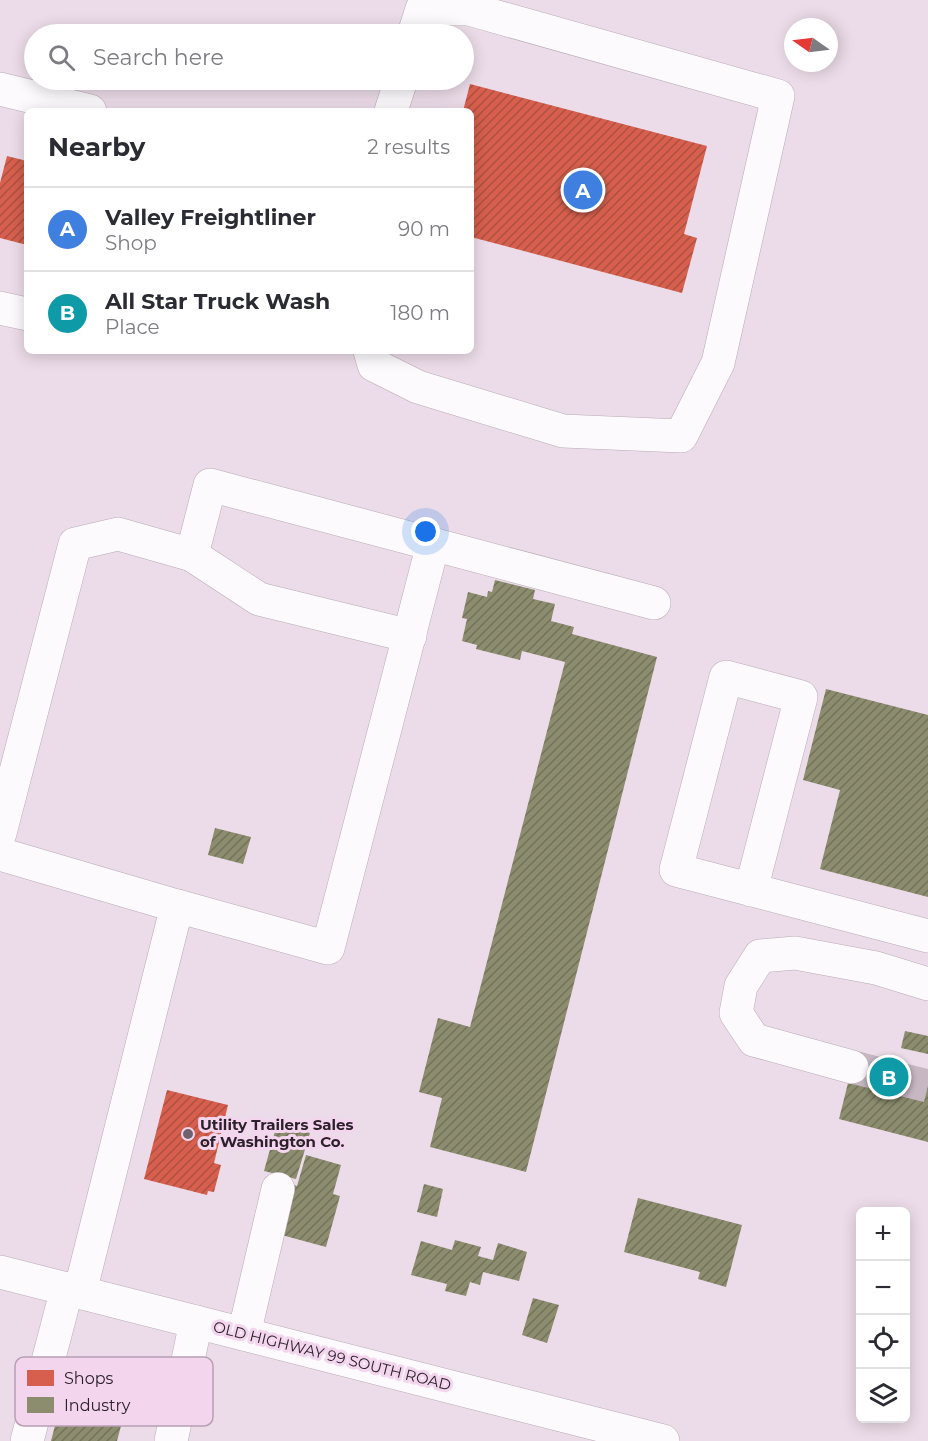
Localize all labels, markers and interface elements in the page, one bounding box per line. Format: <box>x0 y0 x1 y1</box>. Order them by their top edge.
north arrow <box>784 18 838 72</box>
search box <box>24 24 474 90</box>
icon: search <box>45 41 78 74</box>
text: Search here <box>93 44 224 71</box>
text: Nearby <box>48 131 145 163</box>
text: 2 results <box>367 135 450 159</box>
pin: A <box>564 168 602 213</box>
text: Valley Freightliner <box>105 204 316 231</box>
text: A <box>60 217 75 241</box>
text: 90 m <box>398 217 450 241</box>
text: Shop <box>105 231 157 255</box>
text: All Star Truck Wash <box>105 288 330 315</box>
text: B <box>60 301 75 325</box>
text: 180 m <box>390 301 450 325</box>
text: Place <box>105 315 160 339</box>
your location <box>411 517 440 546</box>
pin: B <box>870 1054 908 1100</box>
place label: Utility Trailers Sales of Washington Co. <box>200 1115 353 1151</box>
marker: Utility Trailers Sales of Washington Co. <box>181 1127 195 1141</box>
map controls <box>856 1207 910 1423</box>
button: + <box>856 1207 910 1261</box>
button: − <box>856 1261 910 1315</box>
button: locate <box>856 1315 910 1369</box>
street label: OLD HIGHWAY 99 SOUTH ROAD <box>211 1317 453 1394</box>
legend <box>15 1357 213 1426</box>
text: Shops <box>64 1369 114 1388</box>
button: layers <box>856 1369 910 1423</box>
text: Industry <box>64 1396 131 1415</box>

